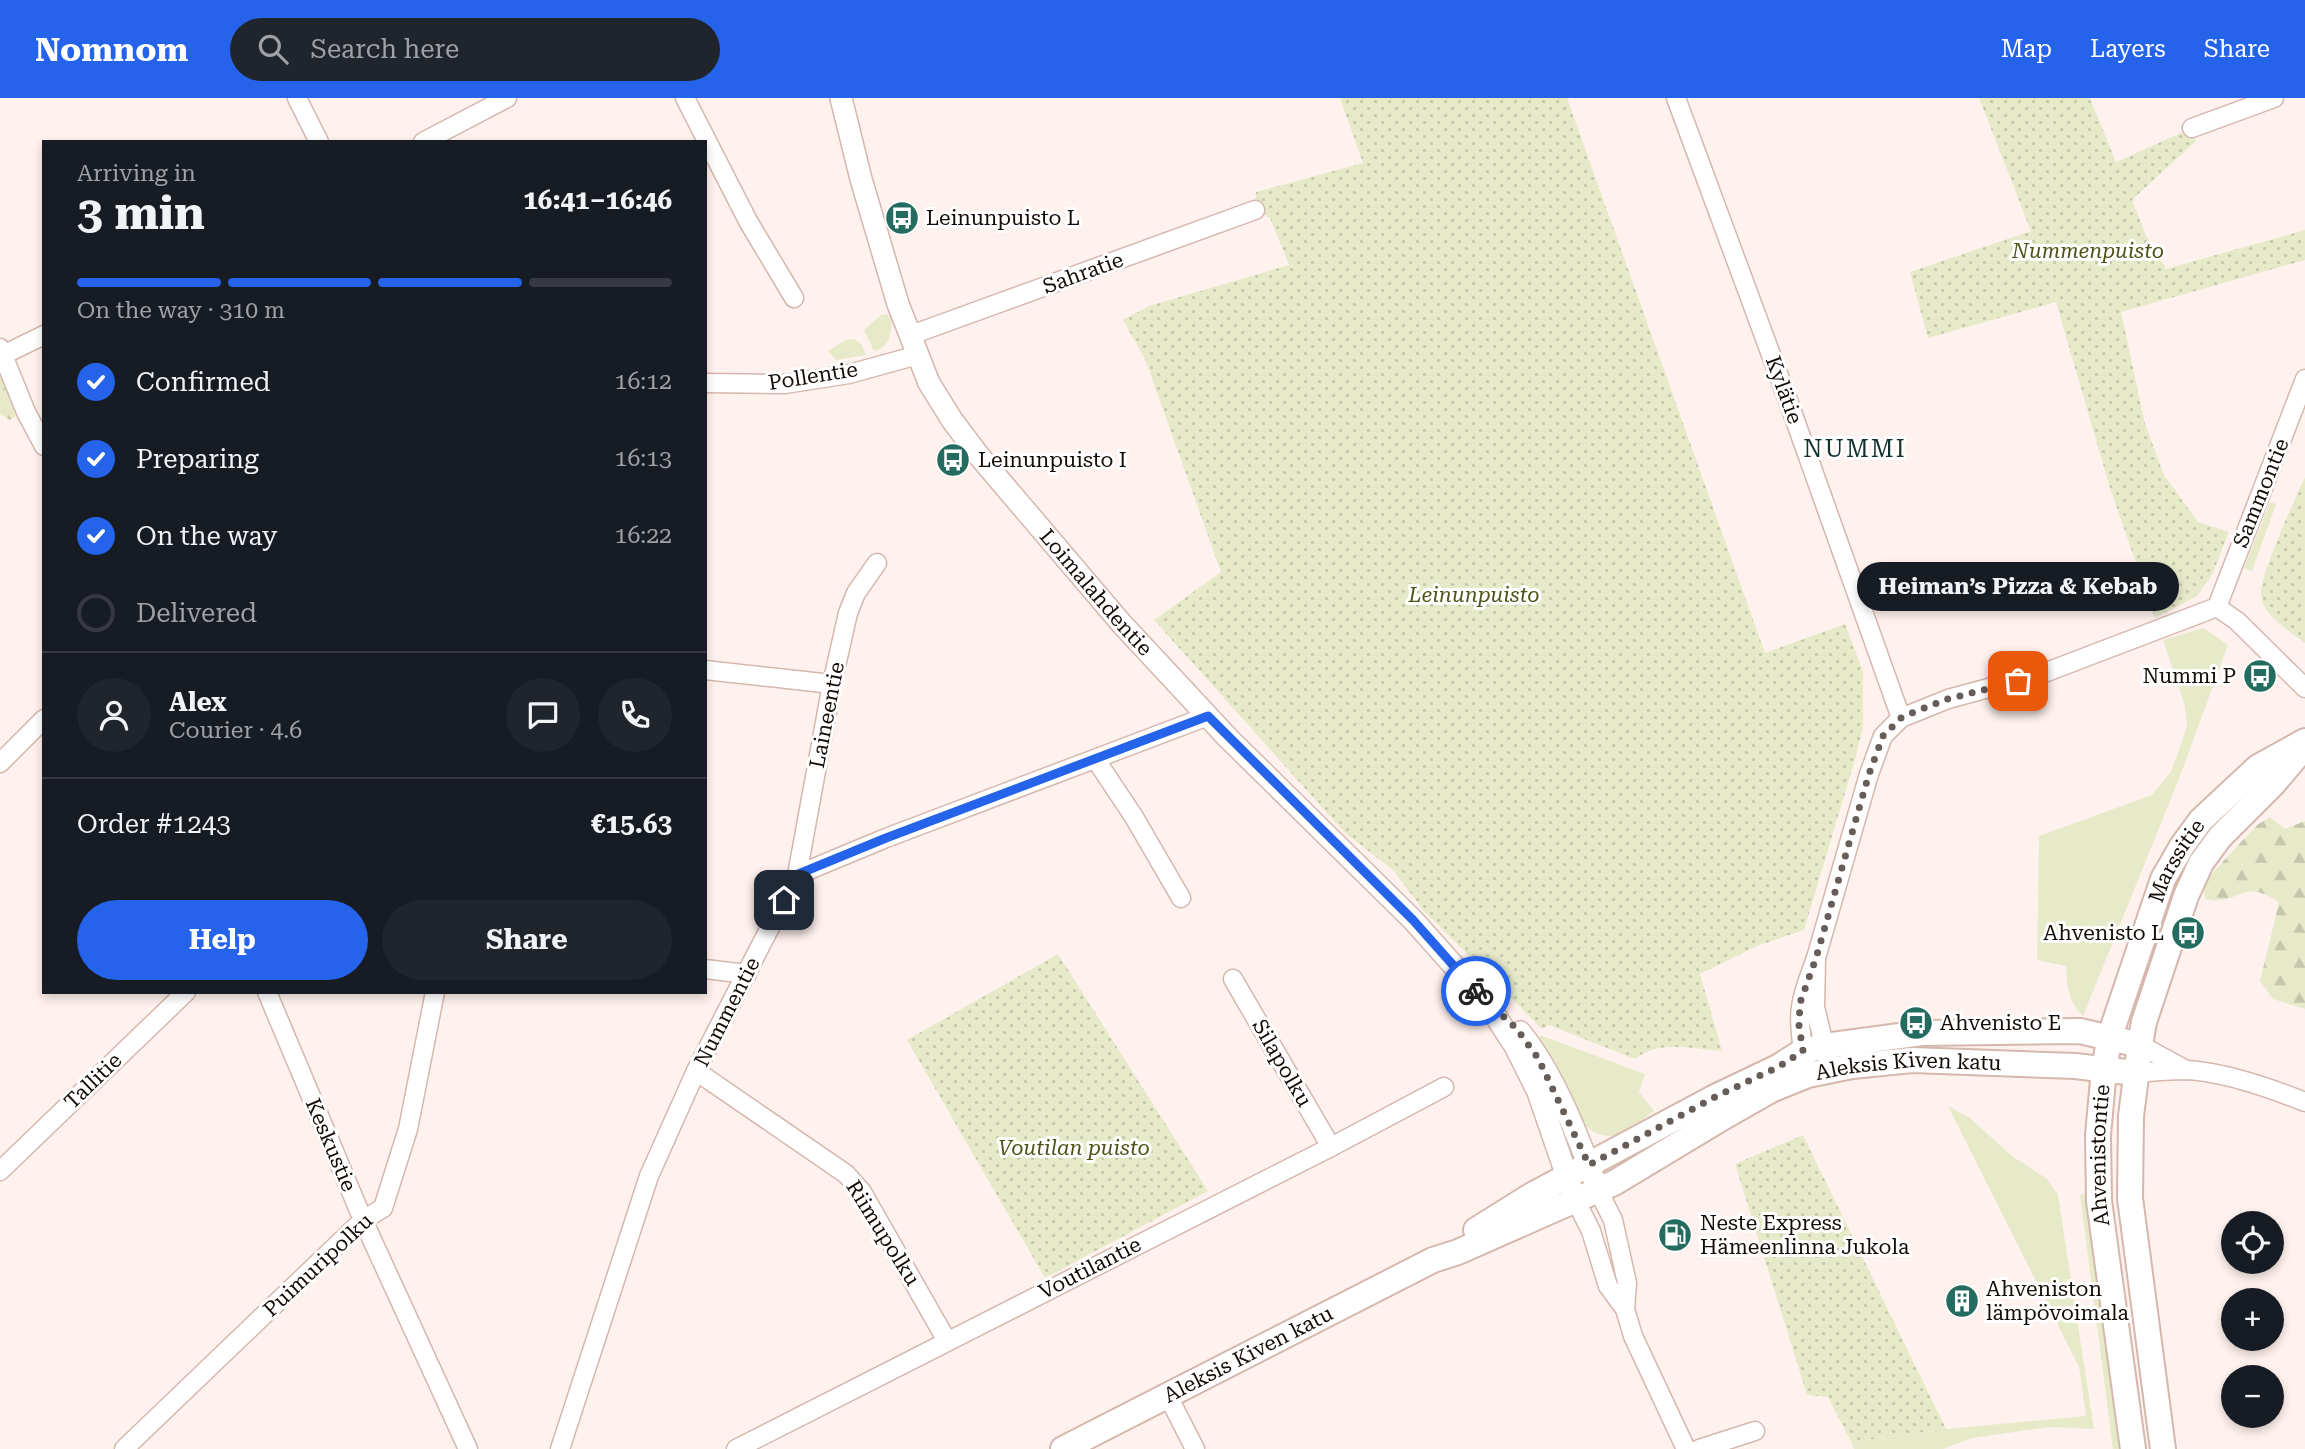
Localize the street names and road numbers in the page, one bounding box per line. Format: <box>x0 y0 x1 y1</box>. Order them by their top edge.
street label: Sahratie <box>1040 247 1126 299</box>
street label: Kylätie <box>1761 353 1807 427</box>
street label: Pollentie <box>767 357 859 395</box>
street label: Sammontie <box>2228 435 2294 551</box>
street label: Loimalahdentie <box>1035 524 1157 661</box>
street label: Laineentie <box>805 660 849 770</box>
street label: Marssitie <box>2144 814 2210 906</box>
street label: Nummentie <box>689 953 765 1071</box>
street label: Silapolku <box>1247 1015 1317 1111</box>
street label: Tallitie <box>60 1048 126 1114</box>
street label: Aleksis Kiven katu <box>1813 1048 2002 1085</box>
street label: Ahvenistontie <box>2086 1083 2115 1228</box>
street label: Keskustie <box>301 1095 361 1195</box>
street label: Riimupolku <box>841 1176 925 1290</box>
street label: Puimuripolku <box>259 1208 377 1322</box>
street label: Voutilantie <box>1035 1232 1145 1304</box>
street label: Aleksis Kiven katu <box>1160 1301 1337 1408</box>

